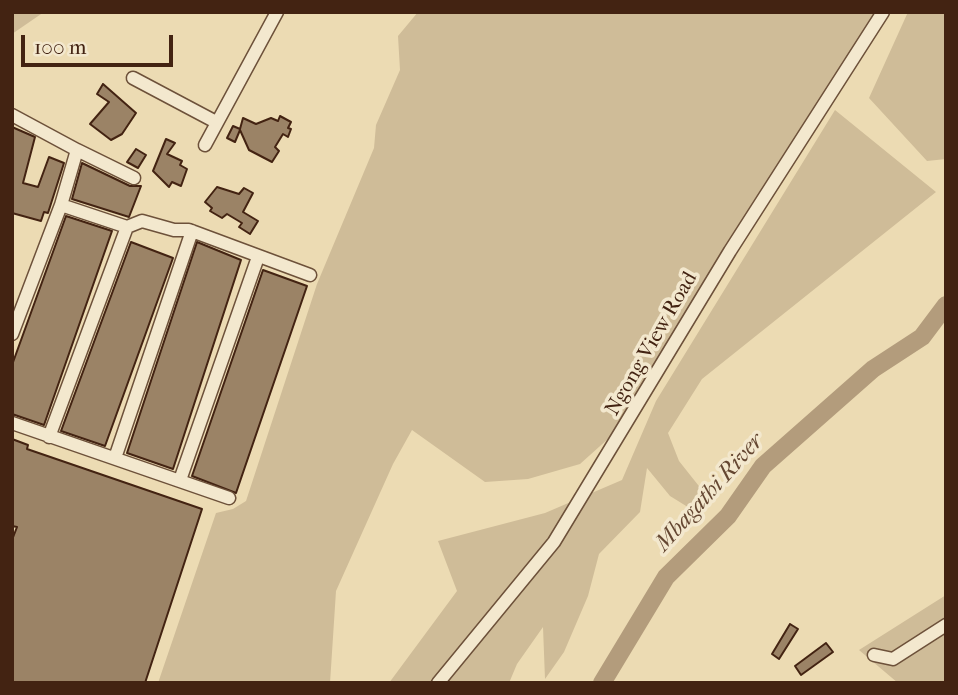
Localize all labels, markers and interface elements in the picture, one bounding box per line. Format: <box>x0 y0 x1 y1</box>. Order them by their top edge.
scale bar <box>24 21 177 65</box>
text: 100 m <box>34 35 87 59</box>
street label: Ngong View Road <box>601 268 703 420</box>
water label: Mbagathi River <box>650 428 770 558</box>

